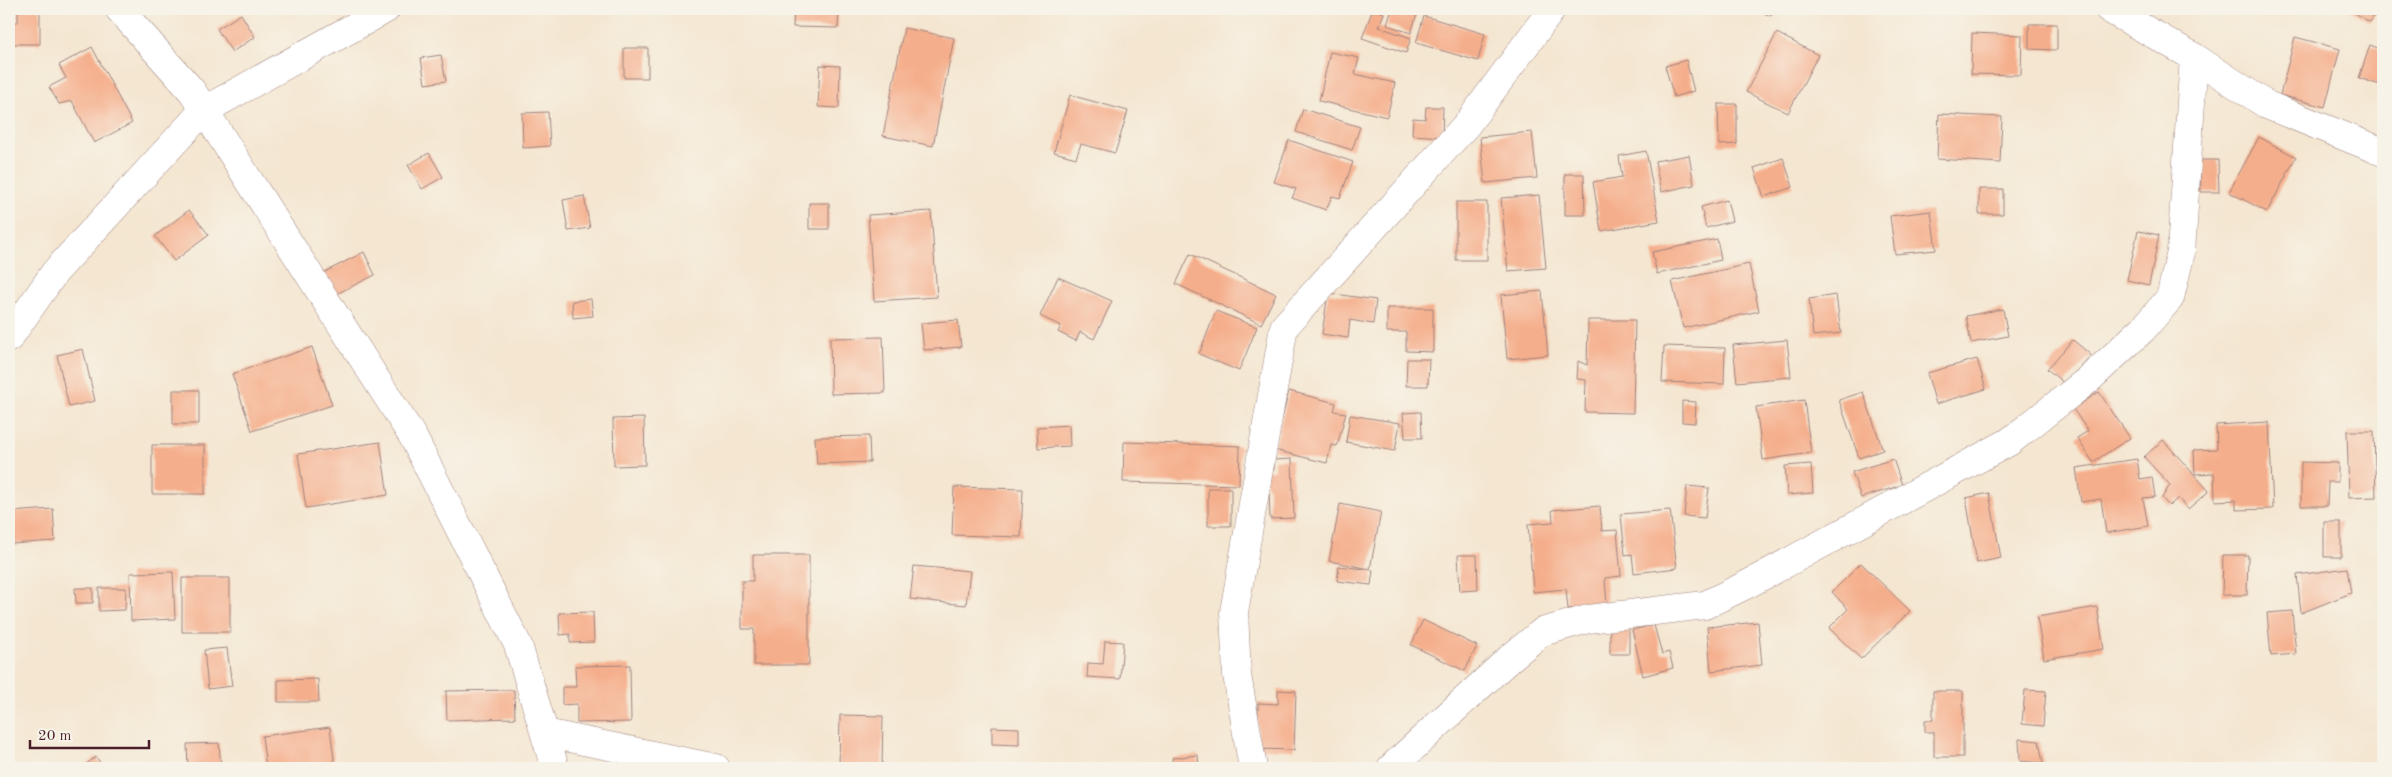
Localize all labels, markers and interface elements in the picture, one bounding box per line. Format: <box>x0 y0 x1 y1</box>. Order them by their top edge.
scale bar <box>30 717 149 749</box>
text: 20 m <box>38 729 72 744</box>

